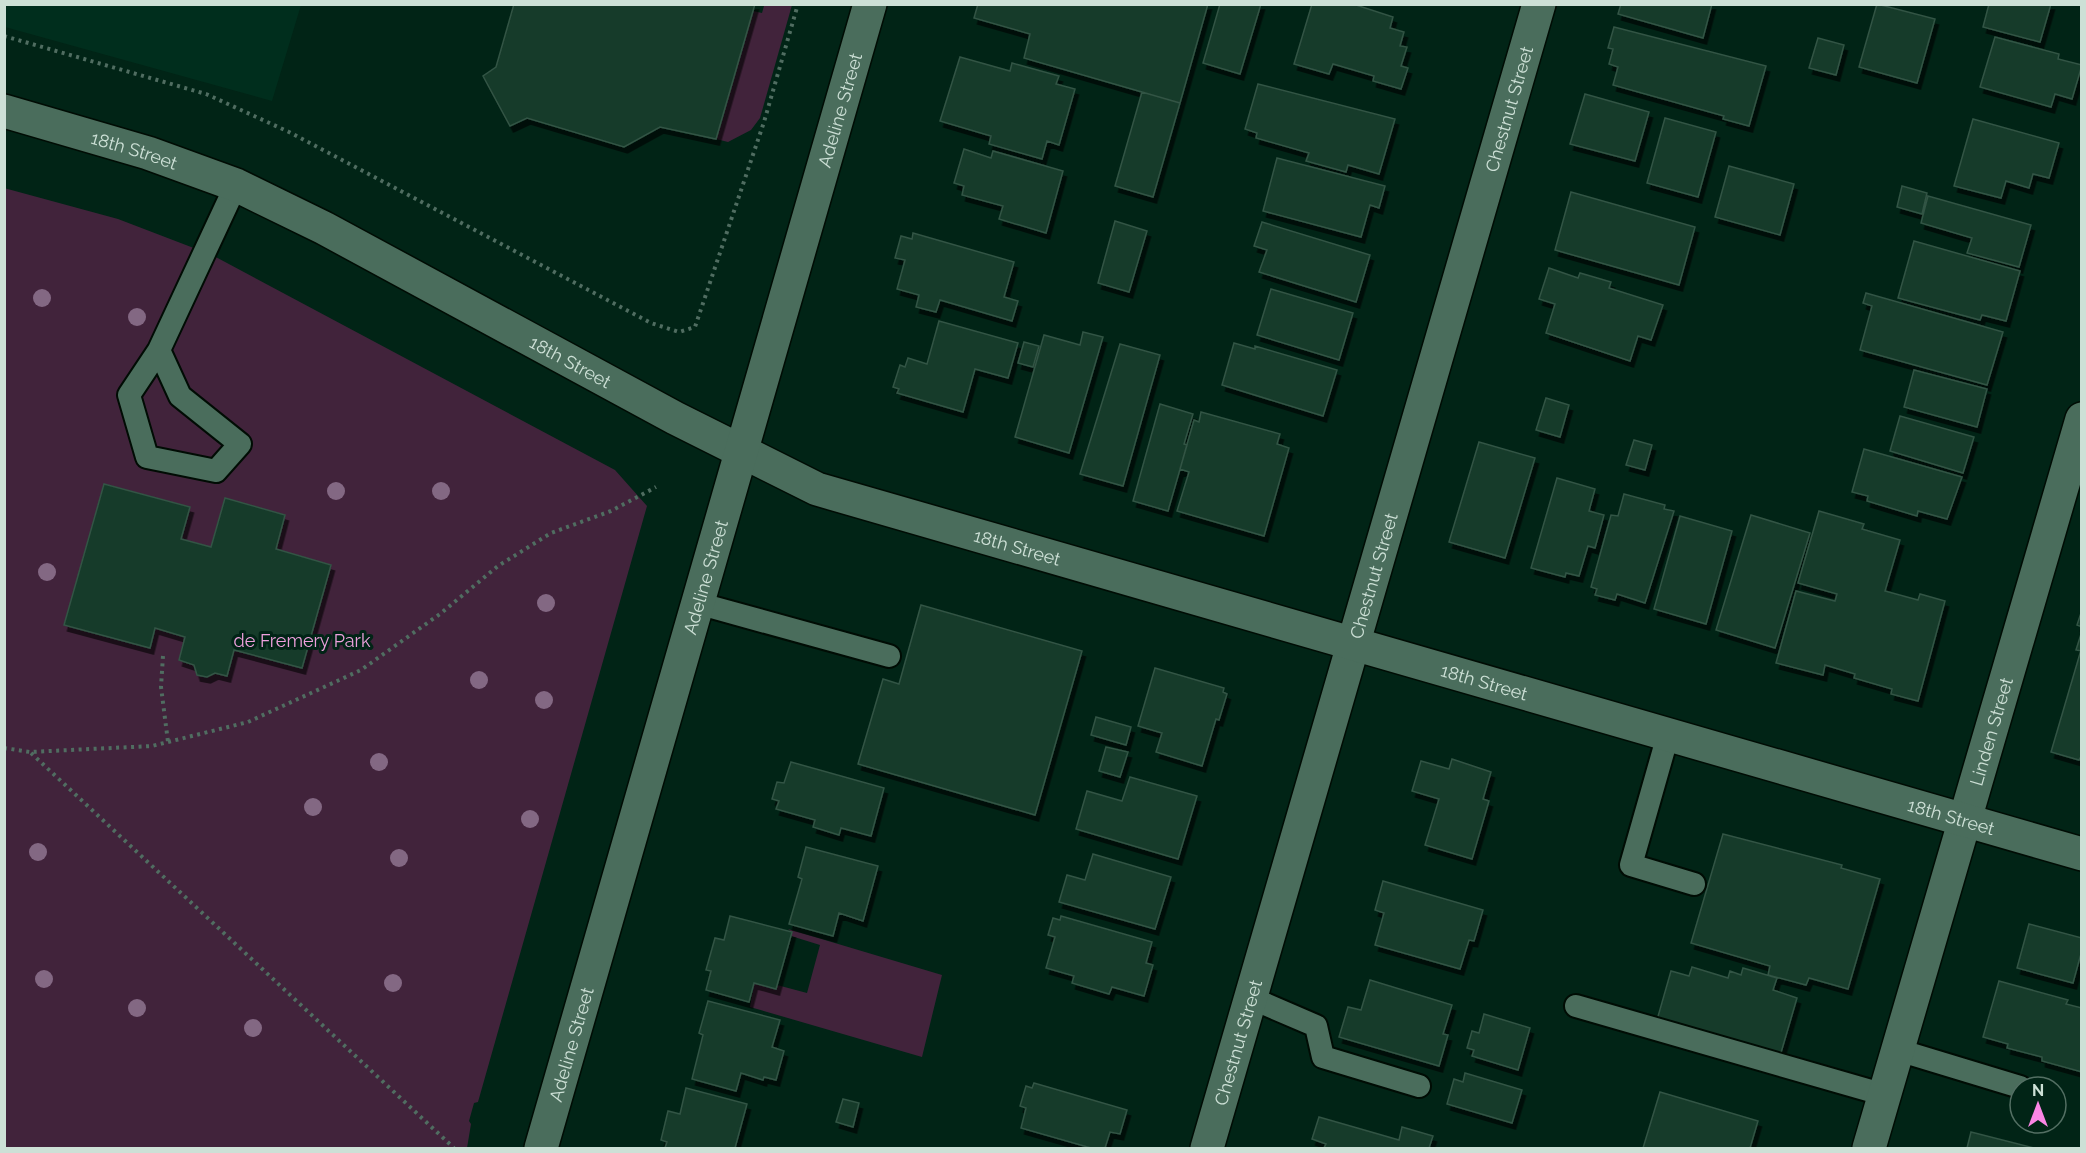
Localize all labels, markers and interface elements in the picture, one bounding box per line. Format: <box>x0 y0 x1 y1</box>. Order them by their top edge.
street label: Chestnut Street <box>1480 44 1537 174</box>
street label: Adeline Street <box>813 50 866 170</box>
street label: 18th Street <box>89 126 180 173</box>
street label: 18th Street <box>526 331 615 392</box>
street label: Chestnut Street <box>1345 510 1401 641</box>
street label: Adeline Street <box>679 517 732 637</box>
street label: 18th Street <box>971 524 1063 569</box>
park label: de Fremery Park <box>234 630 371 651</box>
street label: 18th Street <box>1438 659 1530 704</box>
street label: Linden Street <box>1965 675 2016 788</box>
street label: 18th Street <box>1905 794 1997 839</box>
street label: Chestnut Street <box>1209 977 1266 1108</box>
street label: Adeline Street <box>544 985 597 1104</box>
north arrow <box>2008 1075 2068 1135</box>
text: N <box>2032 1081 2044 1100</box>

